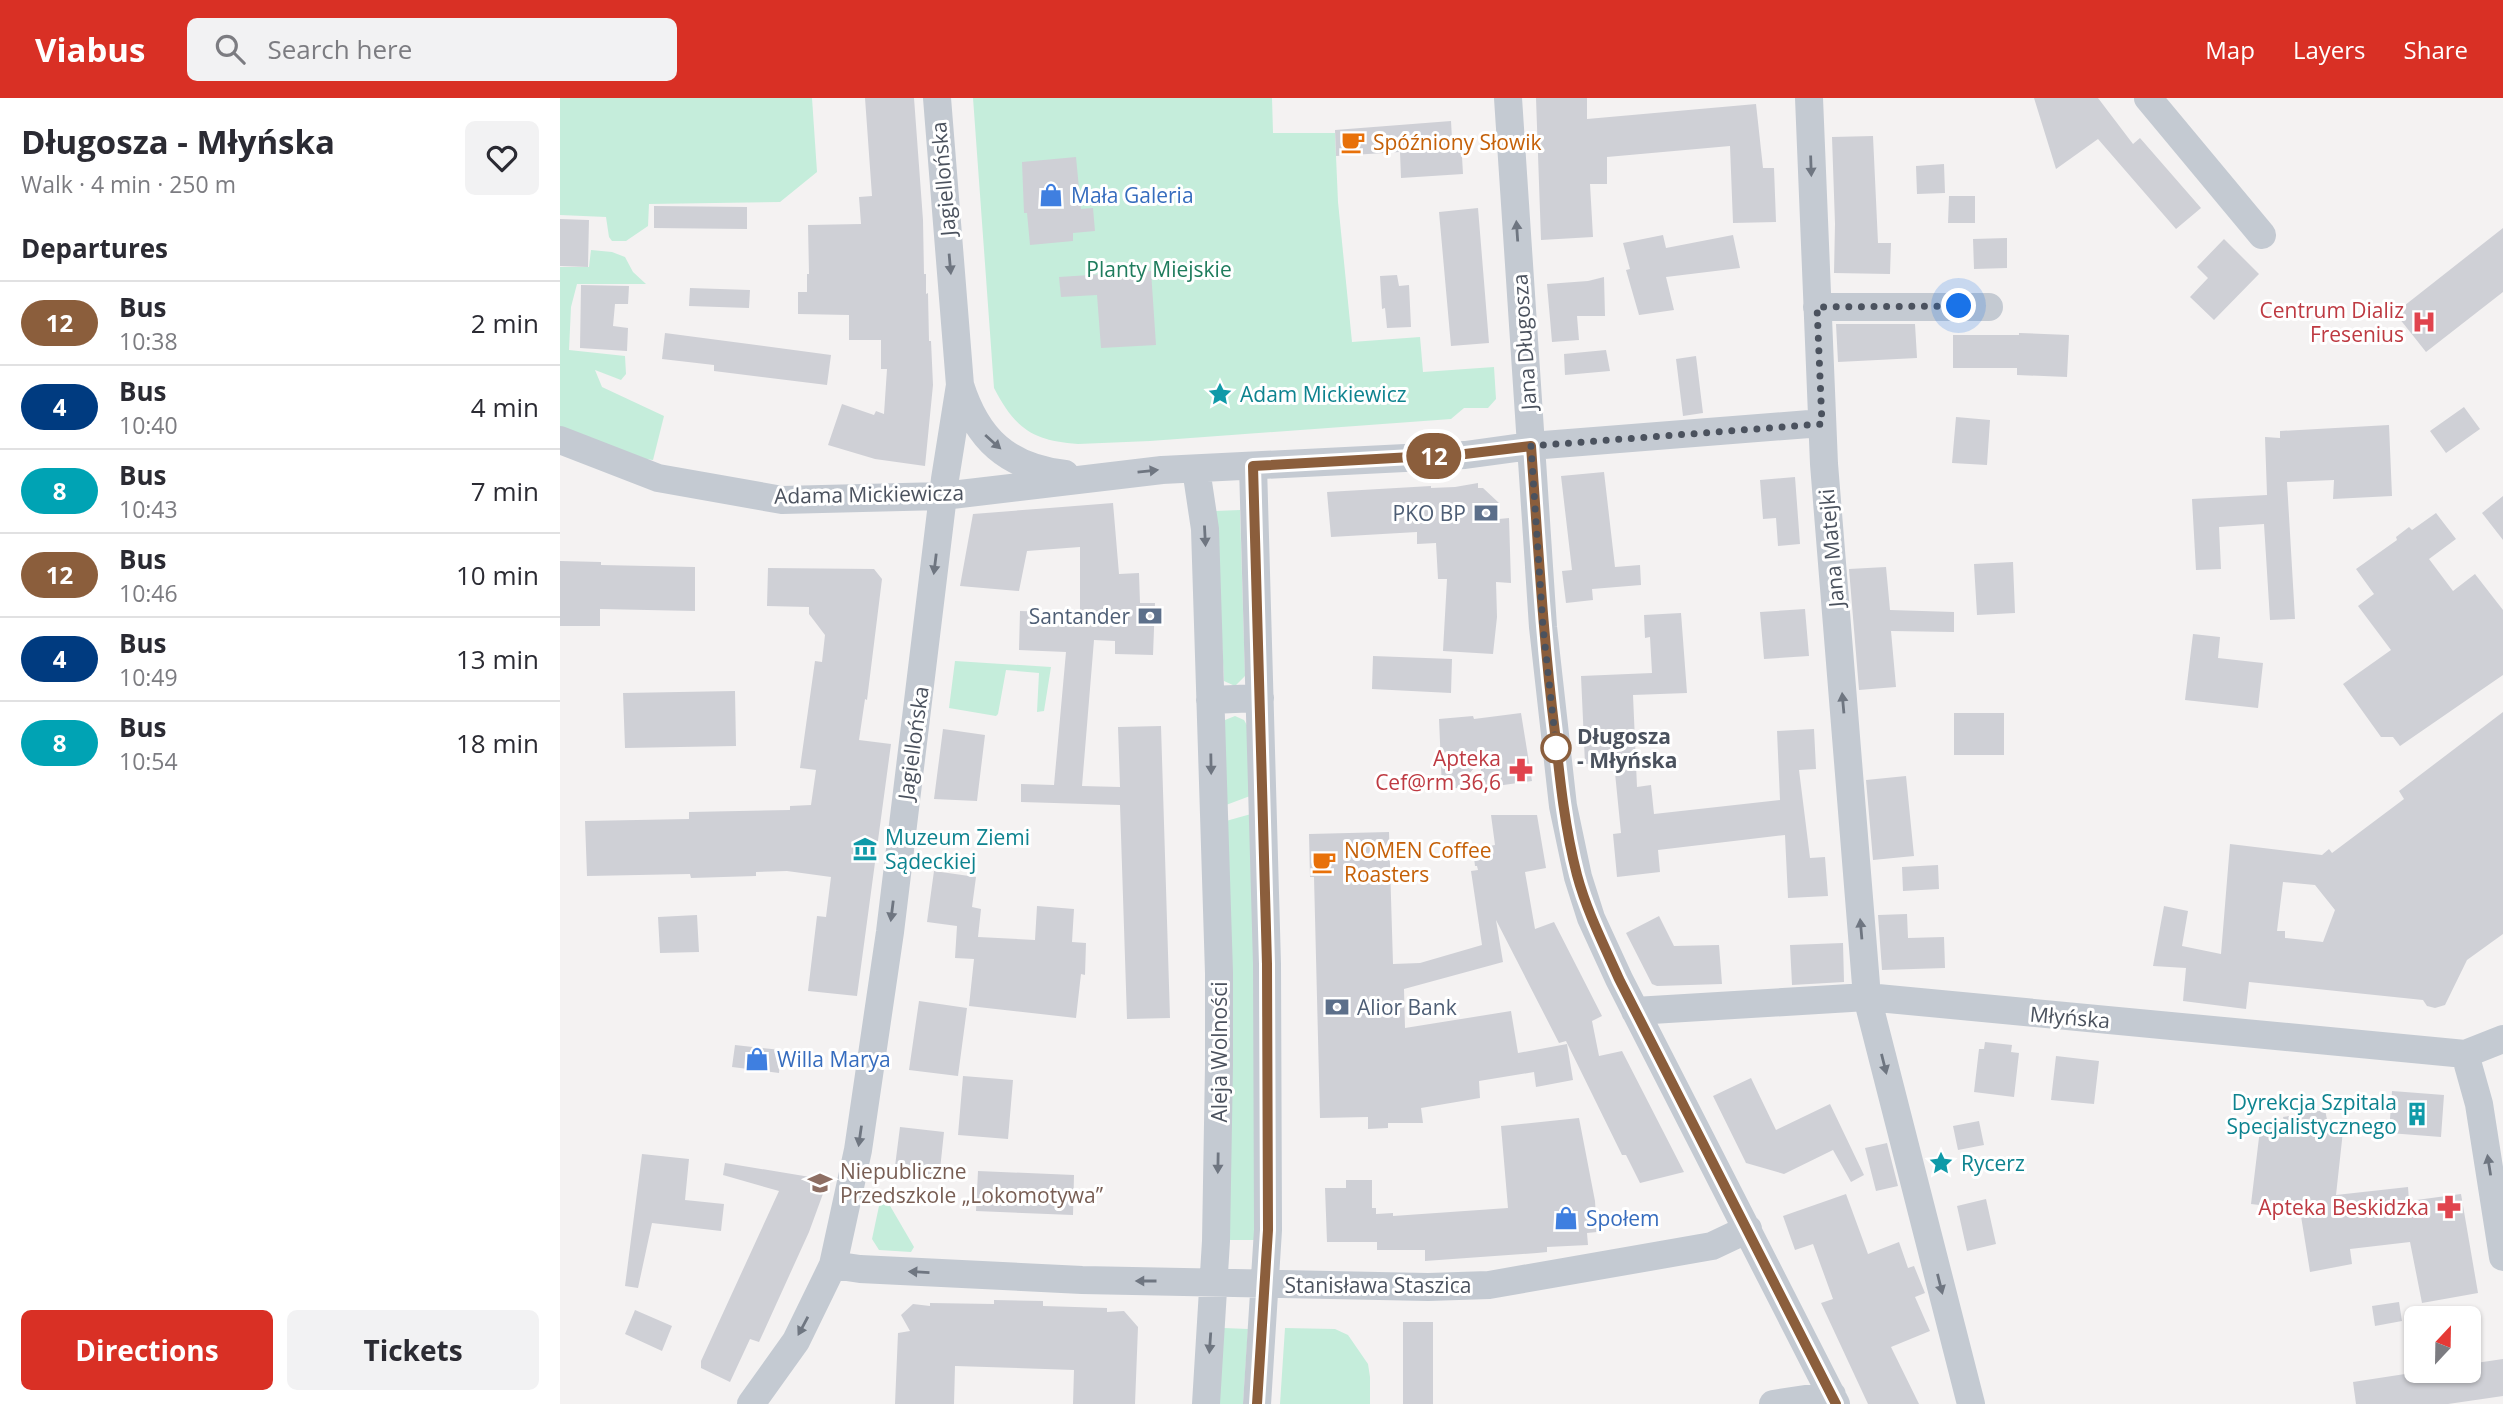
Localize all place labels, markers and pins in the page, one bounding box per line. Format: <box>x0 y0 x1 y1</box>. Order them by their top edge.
cafe icon: Spóźniony Słowik <box>1339 128 1367 156</box>
place label: Spóźniony Słowik <box>1373 128 1542 156</box>
shop icon: Mała Galeria <box>1037 181 1065 209</box>
place label: Mała Galeria <box>1071 181 1194 209</box>
place label: Centrum Dializ Fresenius <box>2260 296 2404 348</box>
hospital icon: Centrum Dializ Fresenius <box>2410 308 2438 336</box>
place icon: Adam Mickiewicz <box>1206 380 1234 408</box>
place label: Adam Mickiewicz <box>1240 380 1407 408</box>
place label: PKO BP <box>1393 499 1466 527</box>
bank icon: PKO BP <box>1472 499 1500 527</box>
place label: Santander <box>1029 602 1130 630</box>
bank icon: Santander <box>1136 602 1164 630</box>
place label: Długosza - Młyńska <box>1577 722 1677 774</box>
marker: Długosza - Młyńska <box>1541 733 1571 763</box>
place label: Apteka Cef@rm 36,6 <box>1375 744 1501 796</box>
pharmacy icon: Apteka Cef@rm 36,6 <box>1507 756 1535 784</box>
place label: Muzeum Ziemi Sądeckiej <box>885 823 1030 875</box>
museum icon: Muzeum Ziemi Sądeckiej <box>851 835 879 863</box>
place label: NOMEN Coffee Roasters <box>1344 836 1492 888</box>
cafe icon: NOMEN Coffee Roasters <box>1310 848 1338 876</box>
bank icon: Alior Bank <box>1323 993 1351 1021</box>
place label: Alior Bank <box>1357 993 1457 1021</box>
shop icon: Willa Marya <box>743 1045 771 1073</box>
place label: Willa Marya <box>777 1045 891 1073</box>
place label: Dyrekcja Szpitala Specjalistycznego <box>2227 1088 2397 1140</box>
building icon: Dyrekcja Szpitala Specjalistycznego <box>2403 1100 2431 1128</box>
place icon: Rycerz <box>1927 1149 1955 1177</box>
place label: Rycerz <box>1961 1149 2025 1177</box>
place label: Niepubliczne Przedszkole „Lokomotywa” <box>840 1157 1104 1209</box>
school or university icon: Niepubliczne Przedszkole „Lokomotywa” <box>806 1169 834 1197</box>
place label: Apteka Beskidzka <box>2258 1193 2429 1221</box>
pharmacy icon: Apteka Beskidzka <box>2435 1193 2463 1221</box>
shop icon: Społem <box>1552 1204 1580 1232</box>
place label: Społem <box>1586 1204 1660 1232</box>

